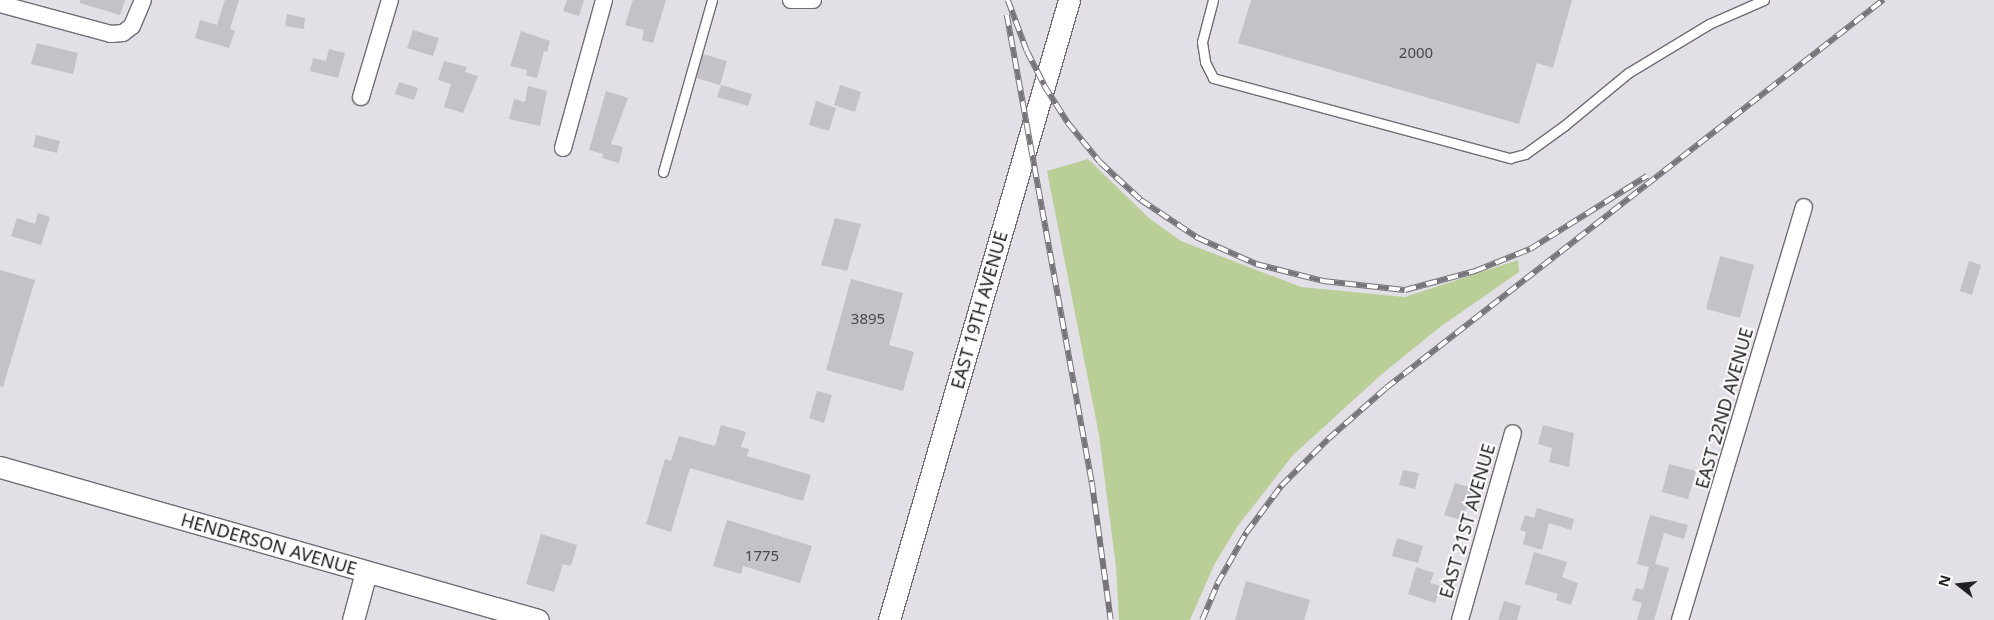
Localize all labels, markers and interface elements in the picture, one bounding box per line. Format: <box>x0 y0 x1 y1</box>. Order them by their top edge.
house number: 2000 <box>1399 44 1433 62</box>
street label: EAST 19TH AVENUE <box>946 229 1012 391</box>
house number: 3895 <box>851 310 885 328</box>
street label: EAST 22ND AVENUE <box>1691 325 1757 491</box>
street label: EAST 21ST AVENUE <box>1435 441 1499 601</box>
street label: HENDERSON AVENUE <box>178 509 360 579</box>
house number: 1775 <box>745 547 779 565</box>
north arrow <box>1934 560 1984 610</box>
text: N <box>1933 573 1955 589</box>

